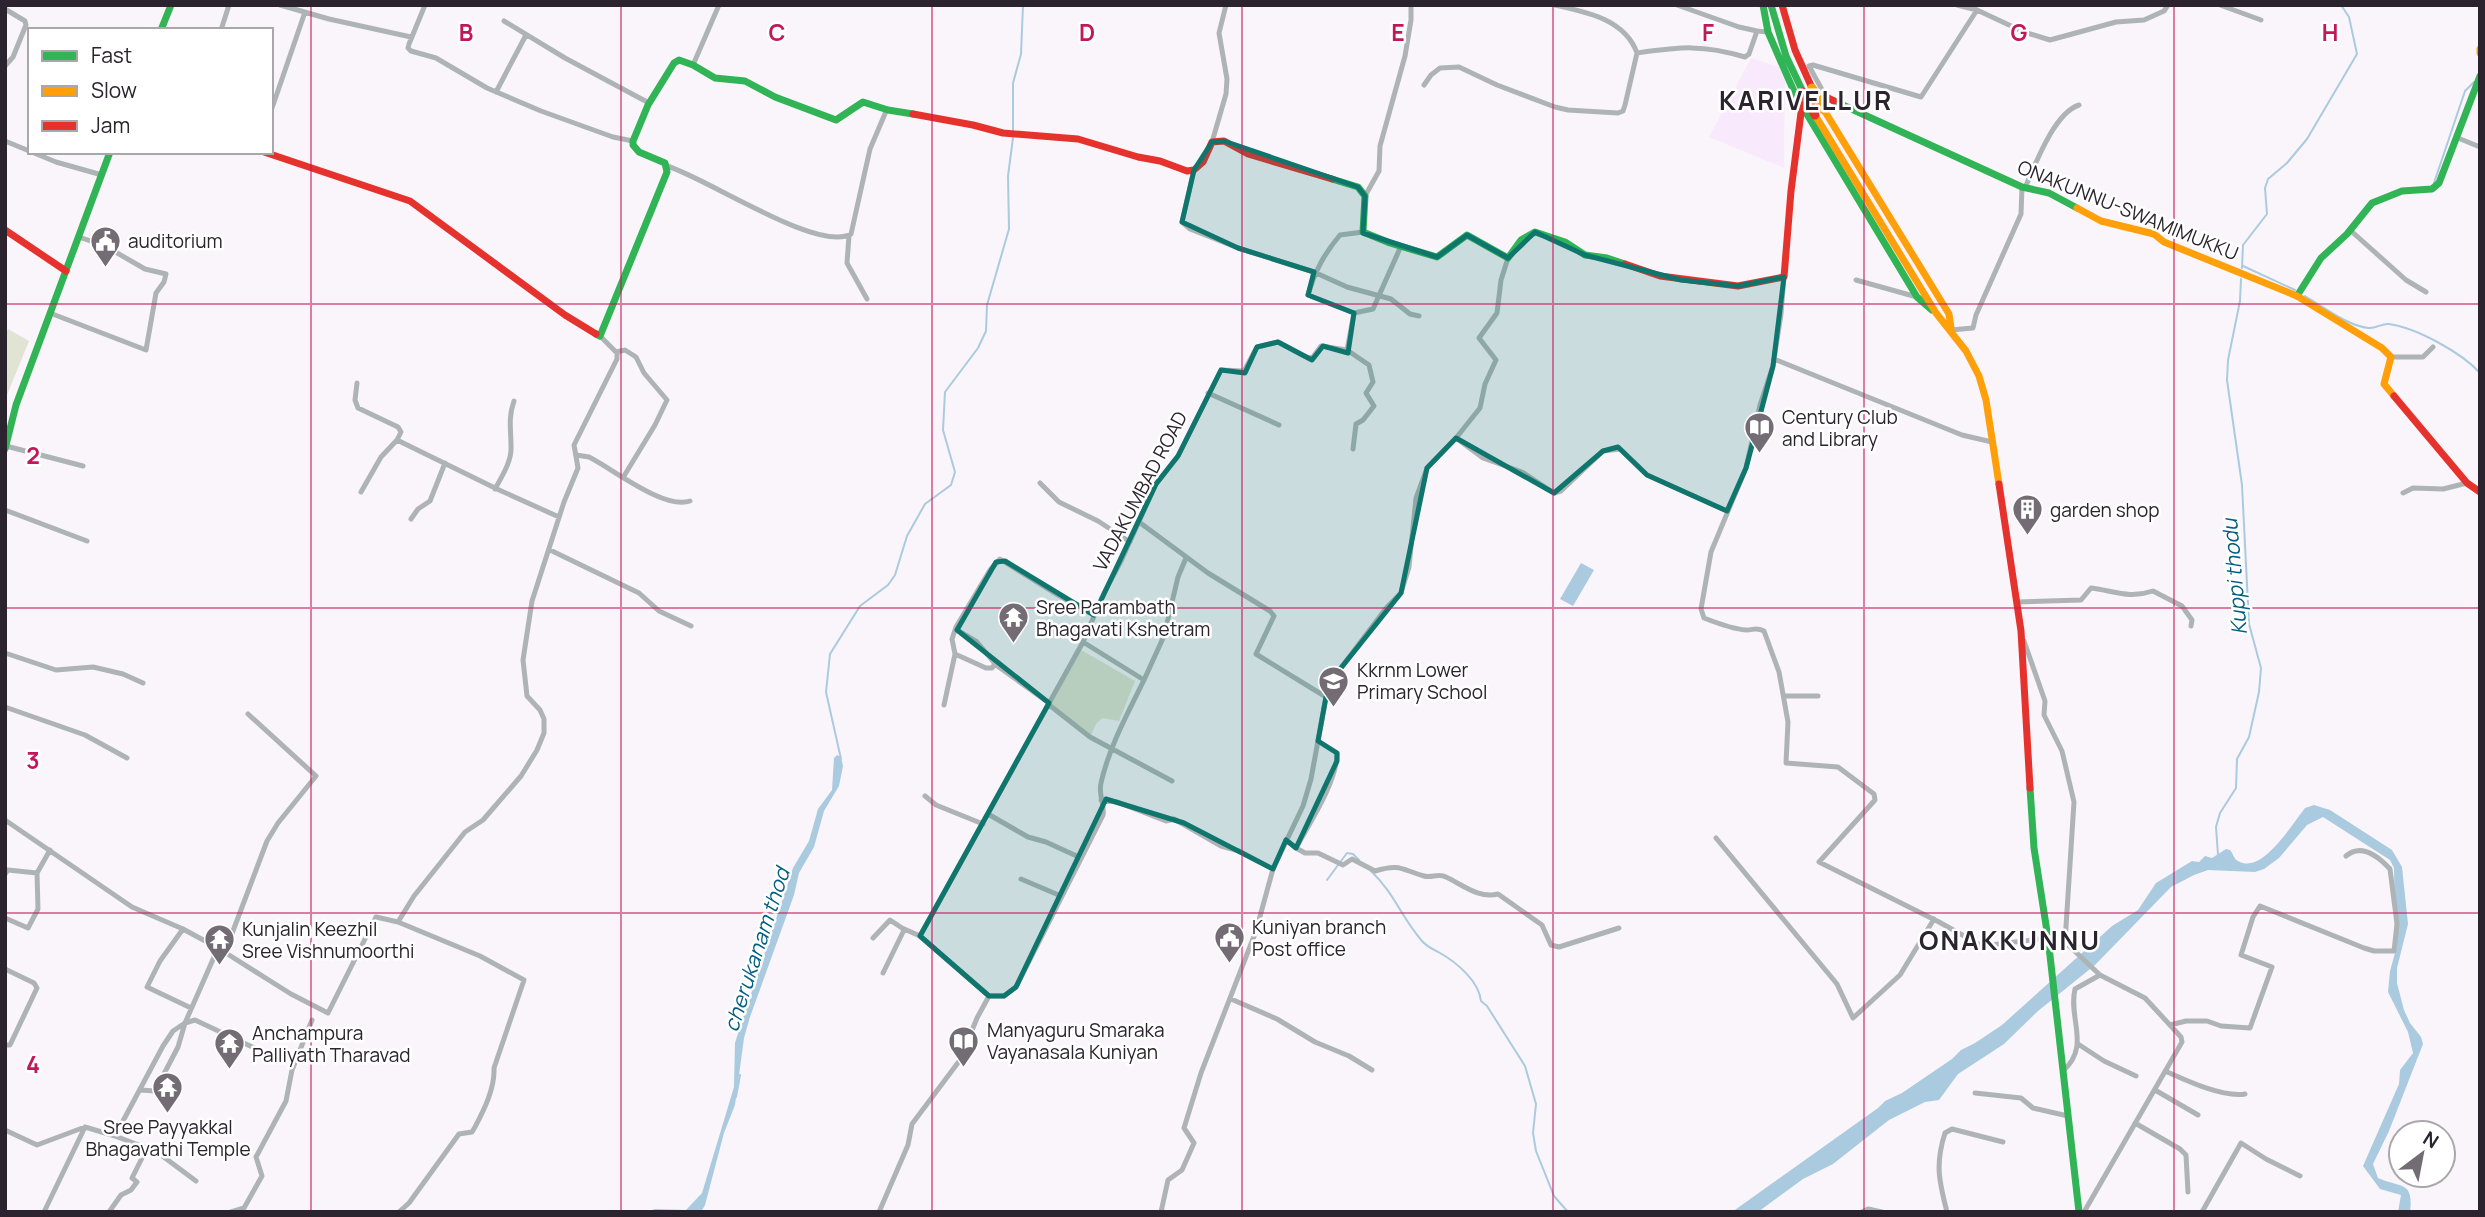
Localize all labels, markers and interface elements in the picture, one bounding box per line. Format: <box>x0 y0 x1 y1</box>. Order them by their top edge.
text: B <box>459 16 473 48</box>
text: C <box>769 16 786 48</box>
text: D <box>1079 16 1095 48</box>
text: E <box>1391 16 1405 48</box>
text: F <box>1702 16 1714 48</box>
text: G <box>2011 16 2028 48</box>
text: H <box>2322 16 2338 48</box>
legend <box>28 28 273 154</box>
text: Fast <box>91 41 132 69</box>
text: Slow <box>91 76 137 104</box>
district label: KARIVELLUR <box>1719 82 1893 118</box>
text: Jam <box>91 111 130 139</box>
street label: ONAKUNNU-SWAMIMUKKU <box>2014 154 2242 266</box>
public building icon: auditorium <box>88 224 122 268</box>
place label: auditorium <box>128 228 223 254</box>
place label: Century Club and Library <box>1782 404 1898 452</box>
street label: VADAKUMBAD ROAD <box>1087 407 1193 575</box>
library icon: Century Club and Library <box>1742 411 1776 455</box>
text: 2 <box>26 439 40 471</box>
building icon: garden shop <box>2010 493 2044 537</box>
place label: garden shop <box>2050 497 2159 523</box>
water label: Kuppi thodu <box>2215 516 2253 636</box>
place label: Sree Parambath Bhagavati Kshetram <box>1036 594 1210 642</box>
temple icon: Sree Parambath Bhagavati Kshetram <box>996 601 1030 645</box>
place label: Kkrnm Lower Primary School <box>1357 657 1487 705</box>
school or university icon: Kkrnm Lower Primary School <box>1317 664 1351 708</box>
text: 3 <box>26 744 40 776</box>
water label: cherukanam thod <box>716 862 796 1035</box>
place label: Kuniyan branch Post office <box>1252 914 1386 962</box>
place label: Kunjalin Keezhil Sree Vishnumoorthi <box>242 916 414 964</box>
public building icon: Kuniyan branch Post office <box>1212 921 1246 965</box>
district label: ONAKKUNNU <box>1919 922 2101 958</box>
temple icon: Kunjalin Keezhil Sree Vishnumoorthi <box>202 923 236 967</box>
place label: Manyaguru Smaraka Vayanasala Kuniyan <box>987 1017 1164 1065</box>
place label: Anchampura Palliyath Tharavad <box>252 1020 411 1068</box>
library icon: Manyaguru Smaraka Vayanasala Kuniyan <box>947 1024 981 1068</box>
temple icon: Anchampura Palliyath Tharavad <box>212 1027 246 1071</box>
text: 4 <box>26 1048 40 1080</box>
temple icon: Sree Payyakkal Bhagavathi Temple <box>151 1071 185 1115</box>
place label: Sree Payyakkal Bhagavathi Temple <box>85 1114 251 1162</box>
north arrow <box>2387 1119 2457 1189</box>
text: N <box>2418 1125 2444 1154</box>

